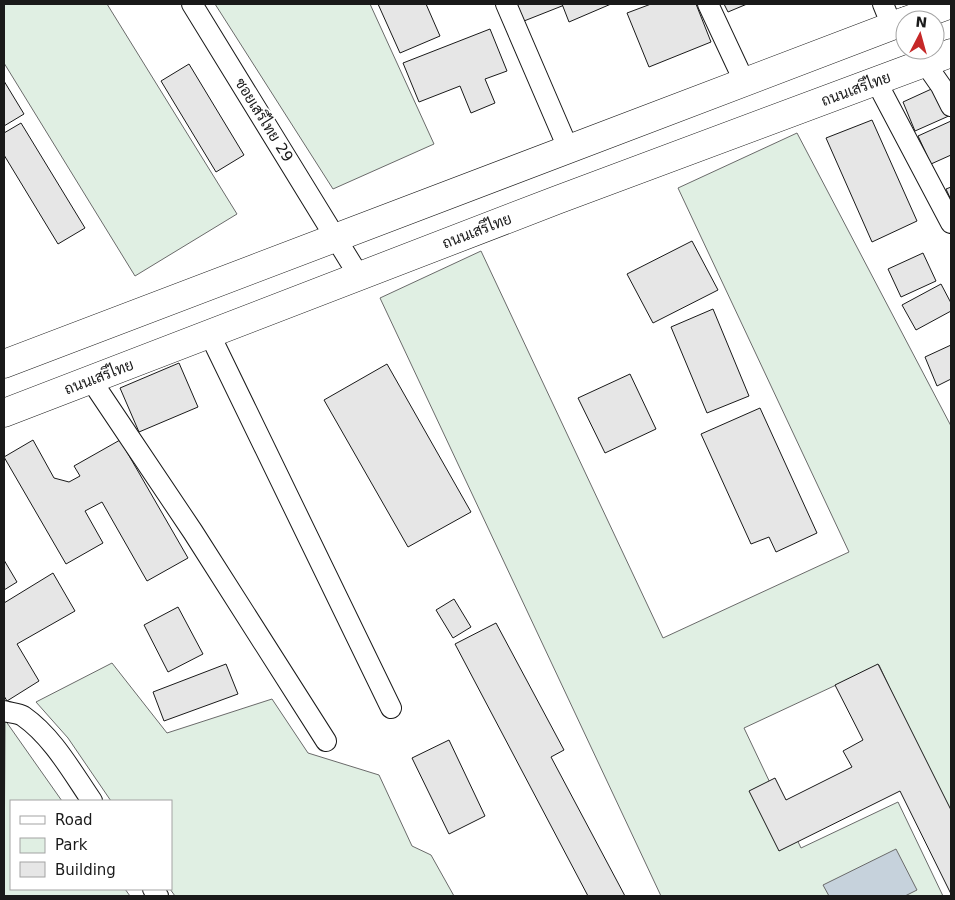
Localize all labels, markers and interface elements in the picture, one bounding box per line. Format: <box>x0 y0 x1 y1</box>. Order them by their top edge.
north arrow <box>895 10 945 60</box>
text: N <box>915 14 928 31</box>
street label: ถนนเสรีไทย <box>818 67 893 110</box>
street label: ซอยเสรีไทย 29 <box>231 74 298 165</box>
street label: ถนนเสรีไทย <box>439 209 514 252</box>
street label: ถนนเสรีไทย <box>61 355 136 398</box>
legend <box>10 800 172 890</box>
text: Road <box>55 811 93 829</box>
text: Park <box>55 836 88 854</box>
text: Building <box>55 861 116 879</box>

